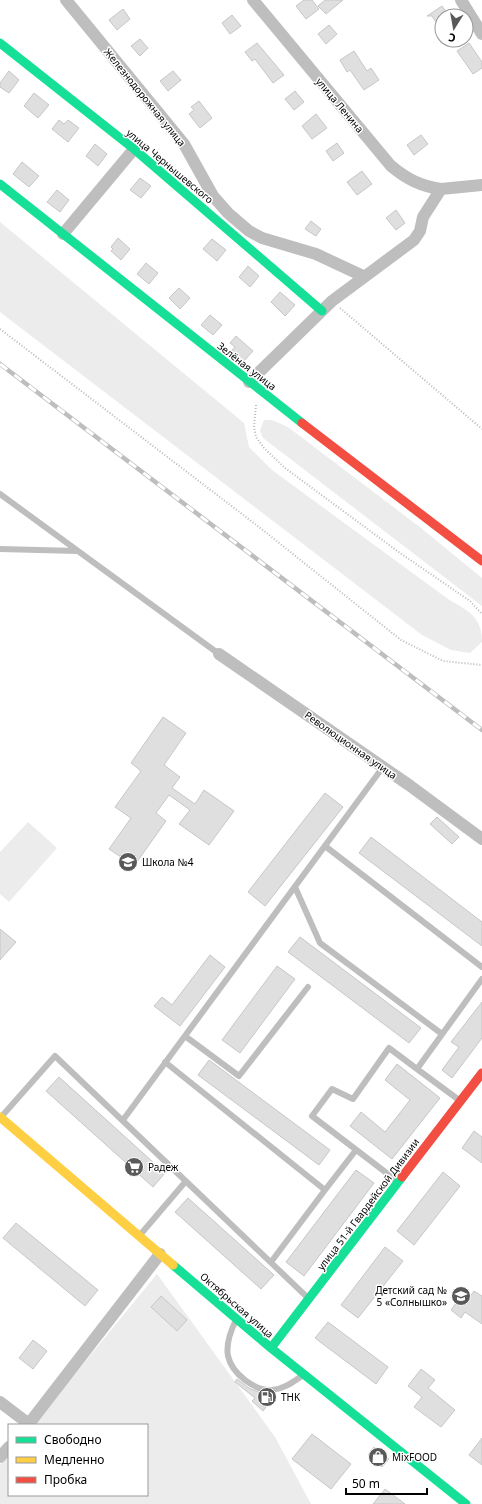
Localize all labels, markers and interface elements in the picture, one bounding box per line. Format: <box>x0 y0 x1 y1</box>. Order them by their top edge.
north arrow <box>434 8 474 48</box>
text: С <box>447 30 457 46</box>
street label: Железнодорожная улица <box>101 45 189 149</box>
street label: улица Ленина <box>313 75 367 135</box>
street label: улица Чернышевского <box>124 126 216 207</box>
street label: Зелёная улица <box>215 339 279 393</box>
street label: Революционная улица <box>302 708 400 782</box>
school or university icon: Школа №4 <box>117 851 139 873</box>
place label: Школа №4 <box>142 855 194 869</box>
street label: улица 51-й Гвардейской Дивизии <box>314 1135 422 1273</box>
supermarket icon: Радеж <box>123 1156 145 1178</box>
place label: Радеж <box>148 1160 179 1174</box>
street label: Октябрьская улица <box>197 1269 277 1341</box>
place label: Детский сад № 5 «Солнышко» <box>375 1283 447 1309</box>
school or university icon: Детский сад № 5 «Солнышко» <box>450 1285 472 1307</box>
fuel station icon: THK <box>256 1386 278 1408</box>
place label: THK <box>281 1390 301 1404</box>
legend <box>8 1424 148 1496</box>
text: Свободно <box>44 1431 102 1448</box>
shop icon: MixFOOD <box>367 1446 389 1468</box>
place label: MixFOOD <box>392 1450 437 1464</box>
text: Медленно <box>44 1451 104 1468</box>
scale bar <box>346 1470 427 1496</box>
text: Пробка <box>44 1471 87 1488</box>
text: 50 m <box>352 1475 380 1492</box>

